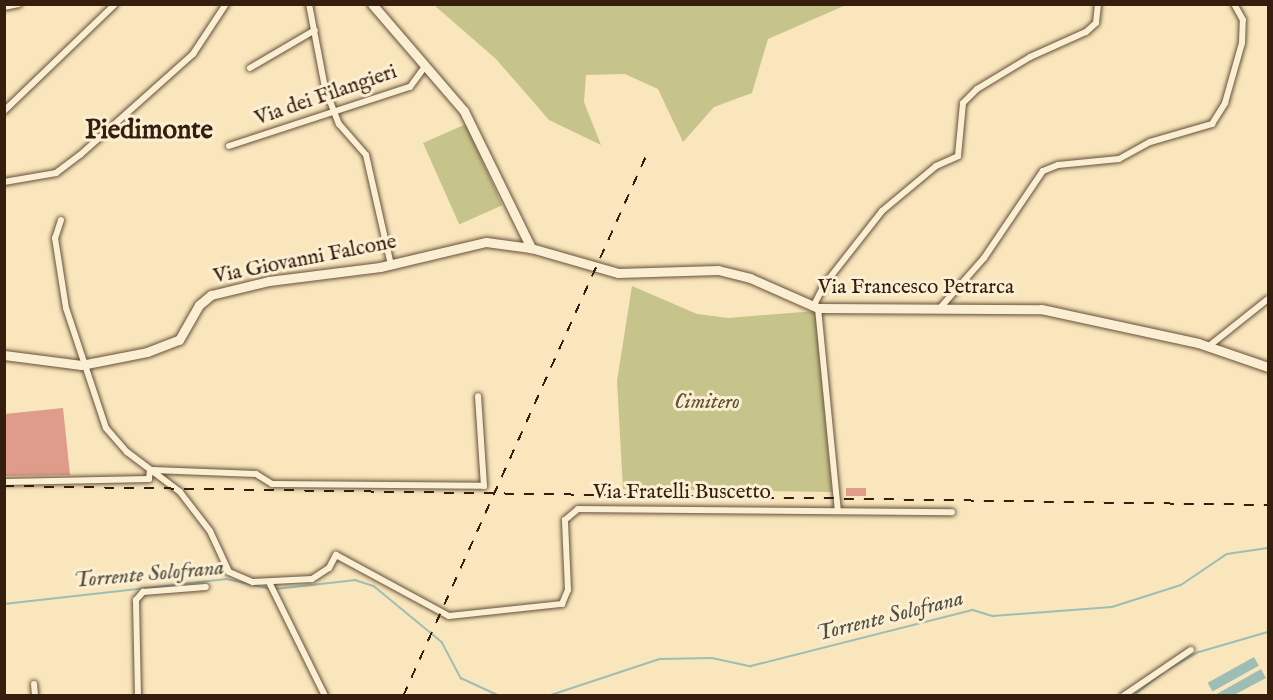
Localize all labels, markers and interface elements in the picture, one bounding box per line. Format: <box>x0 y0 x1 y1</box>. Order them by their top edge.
street label: Via dei Filangieri <box>252 60 400 132</box>
district label: Piedimonte <box>85 116 213 148</box>
street label: Via Giovanni Falcone <box>211 230 399 290</box>
street label: Via Francesco Petrarca <box>818 275 1014 301</box>
park label: Cimitero <box>674 390 740 416</box>
street label: Via Fratelli Buscetto <box>593 480 771 506</box>
water label: Torrente Solofrana <box>73 555 225 595</box>
water label: Torrente Solofrana <box>814 586 966 648</box>

